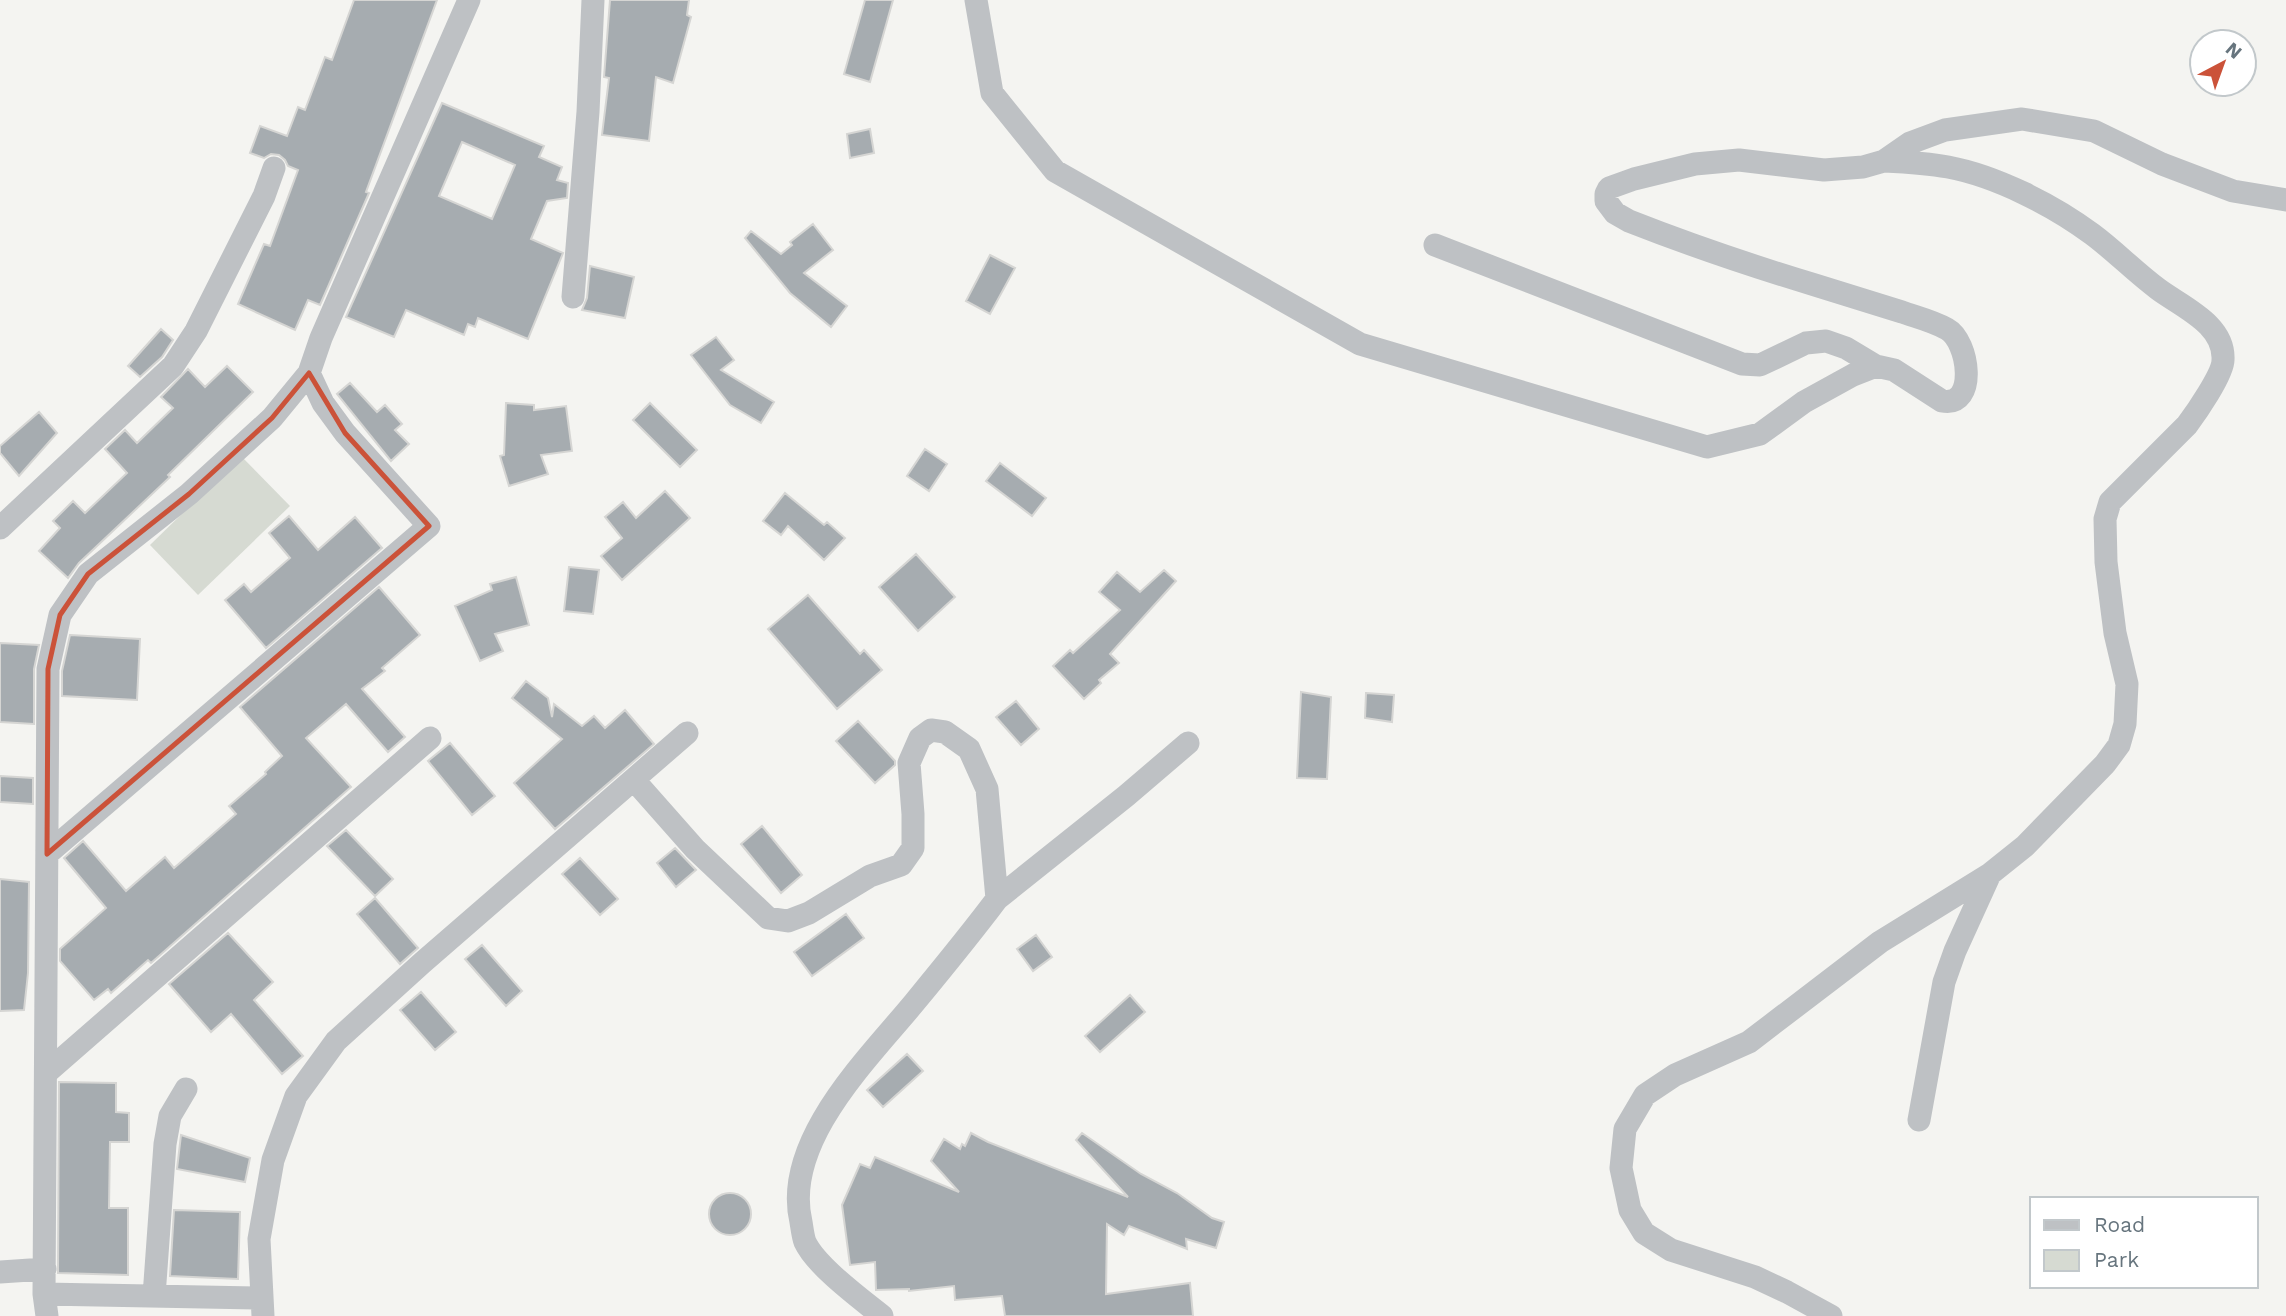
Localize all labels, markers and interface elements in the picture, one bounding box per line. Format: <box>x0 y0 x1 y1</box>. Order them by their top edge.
north arrow <box>2188 28 2258 98</box>
text: N <box>2221 37 2247 64</box>
legend <box>2030 1197 2258 1288</box>
text: Road <box>2094 1212 2145 1237</box>
text: Park <box>2094 1247 2139 1272</box>

